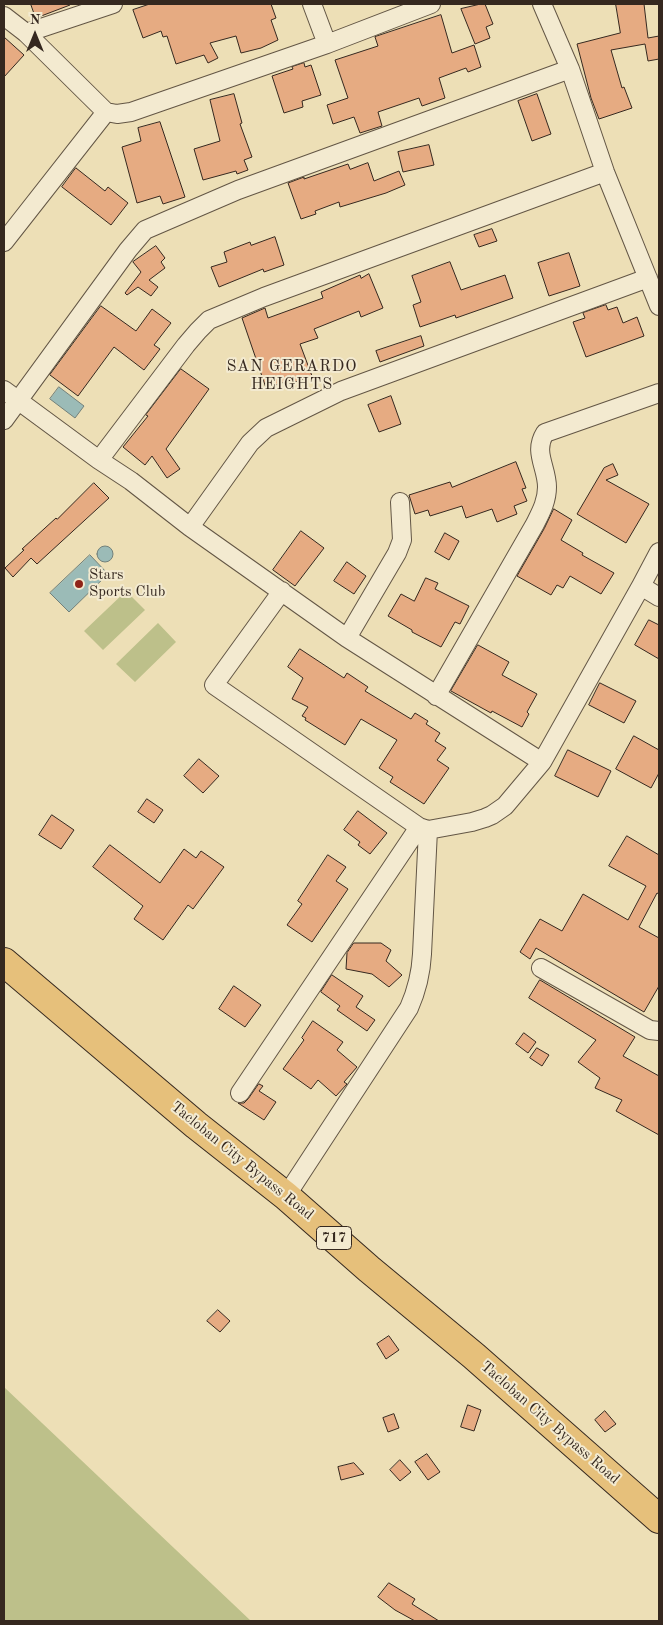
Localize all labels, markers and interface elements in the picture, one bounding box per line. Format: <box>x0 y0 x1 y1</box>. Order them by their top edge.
north arrow <box>10 10 60 60</box>
text: N <box>30 13 40 27</box>
district label: SAN GERARDO HEIGHTS <box>225 357 359 395</box>
place label: Stars Sports Club <box>89 566 165 601</box>
marker: Stars Sports Club <box>73 578 85 590</box>
street label: Tacloban City Bypass Road <box>167 1098 317 1224</box>
road number: 717 <box>316 1226 352 1250</box>
street label: Tacloban City Bypass Road <box>477 1358 623 1488</box>

